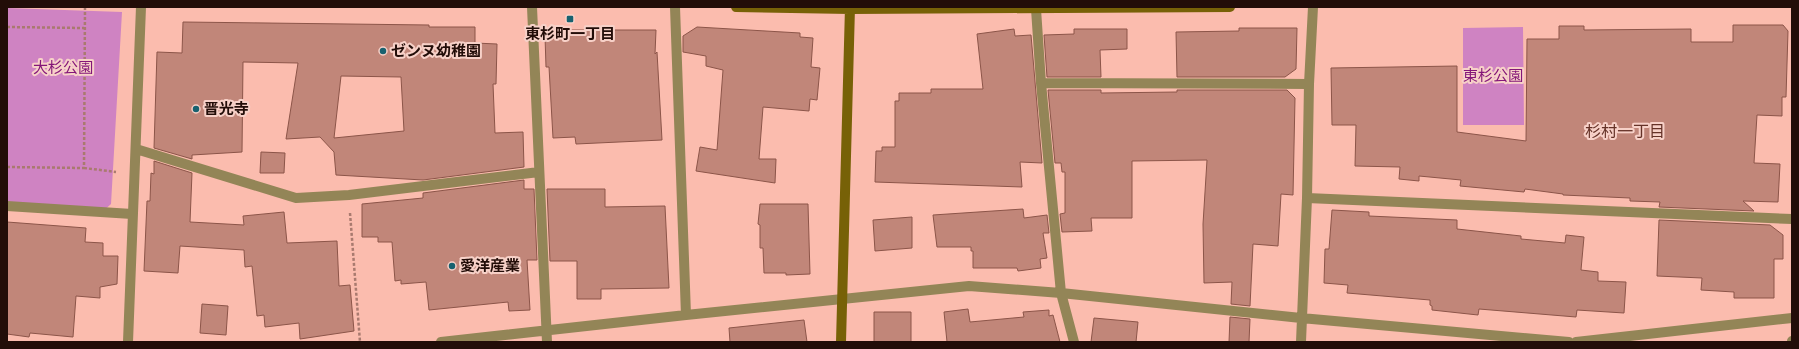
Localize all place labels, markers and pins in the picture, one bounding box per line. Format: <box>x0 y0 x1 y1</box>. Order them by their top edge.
marker: 東杉町一丁目 <box>565 14 575 24</box>
place label: 東杉町一丁目 <box>525 26 615 42</box>
place label: ゼンヌ幼稚園 <box>391 43 481 59</box>
marker: ゼンヌ幼稚園 <box>378 46 388 56</box>
place label: 晋光寺 <box>204 101 249 117</box>
marker: 晋光寺 <box>191 104 201 114</box>
place label: 愛洋産業 <box>460 258 520 274</box>
marker: 愛洋産業 <box>447 261 457 271</box>

